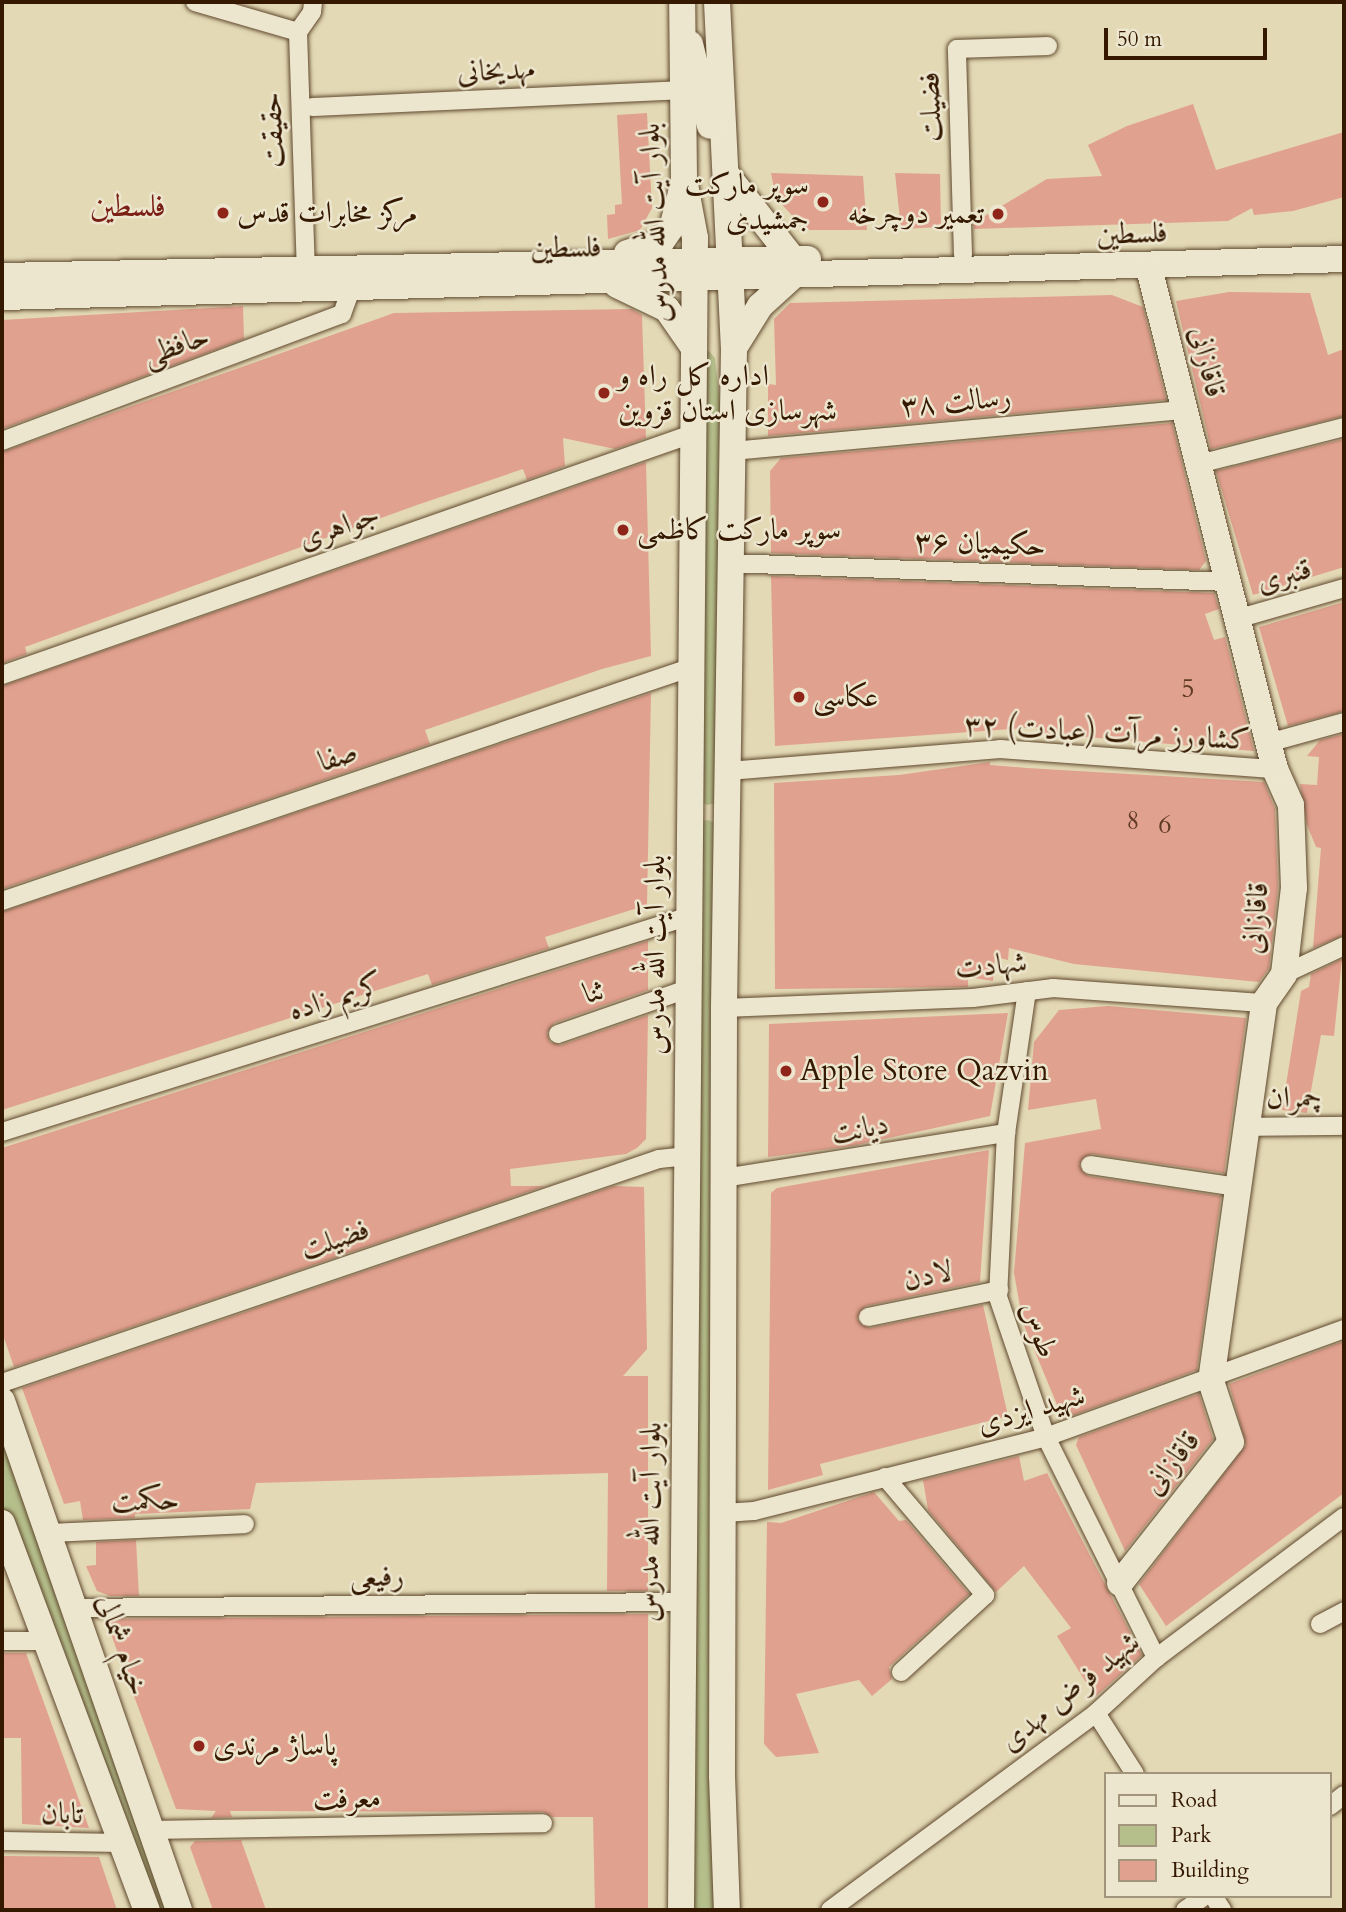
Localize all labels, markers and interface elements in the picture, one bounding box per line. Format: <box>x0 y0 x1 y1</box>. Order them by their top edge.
scale bar <box>1108 14 1271 58</box>
text: 50 m <box>1117 25 1162 54</box>
street label: مهدیخانی <box>456 51 536 91</box>
street label: فضیلت <box>912 71 950 143</box>
street label: حقیقت <box>254 91 292 169</box>
street label: بلوار آیت الله مدرس <box>632 122 678 324</box>
place label: سوپر مارکت جمشیدی <box>684 167 809 237</box>
district label: فلسطین <box>90 187 166 225</box>
marker: سوپر مارکت جمشیدی <box>815 194 831 210</box>
place label: مرکز مخابرات قدس <box>237 195 418 231</box>
place label: تعمیر دوچرخه <box>848 196 984 232</box>
marker: مرکز مخابرات قدس <box>215 205 231 221</box>
marker: تعمیر دوچرخه <box>990 206 1006 222</box>
street label: فلسطین <box>1096 215 1168 253</box>
street label: فلسطین <box>530 229 602 267</box>
street label: حافظی <box>138 317 214 375</box>
street label: قاقازانی <box>1181 323 1233 401</box>
place label: اداره کل راه و شهرسازی استان قزوین <box>618 358 837 428</box>
street label: ۳۸ رسالت <box>899 379 1013 425</box>
marker: اداره کل راه و شهرسازی استان قزوین <box>596 385 612 401</box>
street label: جواهری <box>294 496 384 558</box>
place label: سوپر مارکت کاظمی <box>637 512 841 548</box>
marker: سوپر مارکت کاظمی <box>615 522 631 538</box>
street label: ۳۶ حکیمیان <box>914 524 1046 564</box>
street label: قنبری <box>1252 551 1316 601</box>
house number: 5 <box>1181 673 1195 705</box>
place label: عکاسی <box>813 679 878 715</box>
marker: عکاسی <box>791 689 807 705</box>
street label: ۳۲ کشاورز مرآت (عبادت) <box>963 708 1251 758</box>
street label: صفا <box>314 734 362 780</box>
house number: 8 <box>1126 805 1140 837</box>
house number: 6 <box>1158 809 1172 841</box>
street label: بلوار آیت الله مدرس <box>637 855 673 1055</box>
street label: قاقازانی <box>1235 881 1277 955</box>
street label: شهادت <box>953 944 1029 988</box>
street label: کریم زاده <box>284 967 388 1029</box>
street label: ثنا <box>578 972 610 1012</box>
place label: Apple Store Qazvin <box>800 1053 1049 1089</box>
marker: Apple Store Qazvin <box>778 1063 794 1079</box>
street label: چمران <box>1266 1080 1322 1116</box>
street label: دیانت <box>829 1106 891 1152</box>
street label: فضیلت <box>296 1212 374 1268</box>
street label: لادن <box>900 1253 956 1299</box>
street label: طوس <box>1013 1297 1065 1363</box>
street label: شهید ایزدی <box>973 1377 1089 1443</box>
street label: بلوار آیت الله مدرس <box>630 1422 670 1622</box>
street label: قاقازانی <box>1136 1424 1208 1502</box>
street label: حکمت <box>110 1481 180 1521</box>
street label: رفیعی <box>349 1559 405 1595</box>
street label: خیام شمالی <box>88 1590 156 1700</box>
street label: شهید فرض مهدی <box>993 1625 1147 1759</box>
place label: پاساژ مرندی <box>213 1728 337 1764</box>
marker: پاساژ مرندی <box>191 1738 207 1754</box>
legend <box>1104 1772 1332 1898</box>
street label: معرفت <box>313 1780 381 1818</box>
text: Road <box>1171 1786 1217 1815</box>
street label: تابان <box>41 1796 83 1832</box>
text: Park <box>1171 1821 1211 1850</box>
text: Building <box>1171 1856 1249 1885</box>

